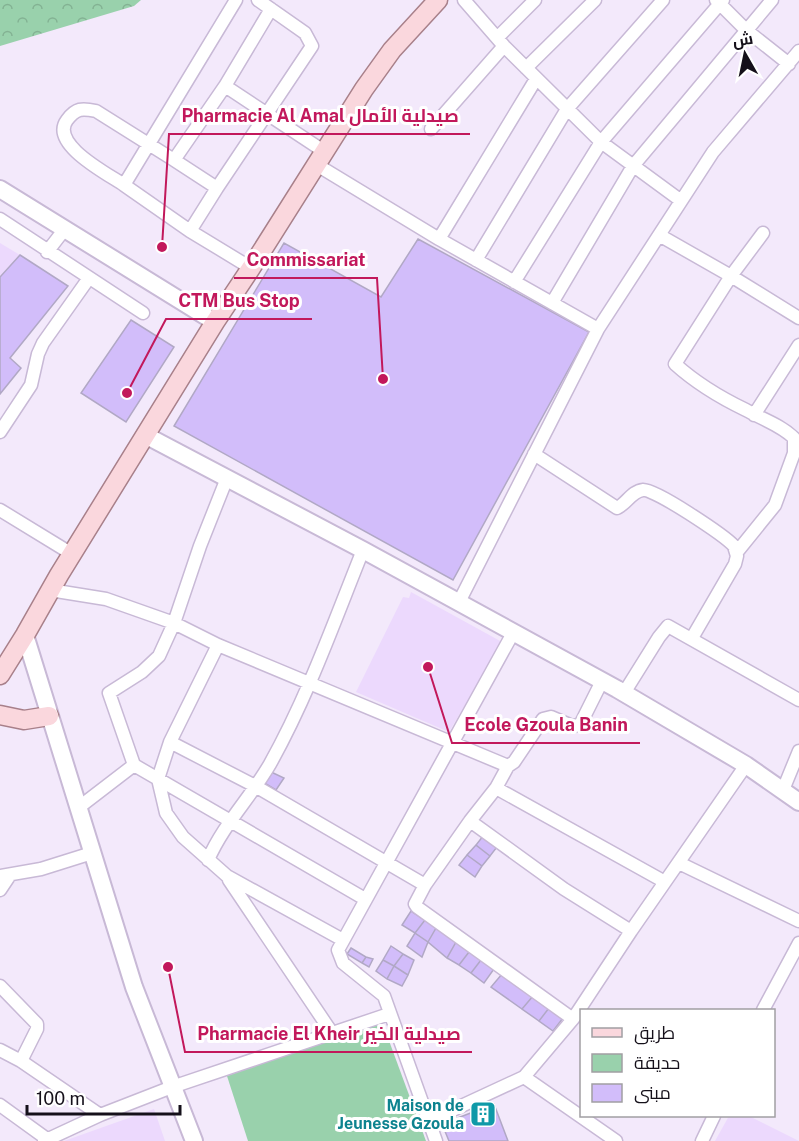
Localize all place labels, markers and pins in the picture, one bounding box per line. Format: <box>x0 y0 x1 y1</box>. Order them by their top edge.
callout: Pharmacie Al Amal صيدلية الأمال <box>169 98 470 134</box>
callout: Commissariat <box>234 242 377 278</box>
callout: CTM Bus Stop <box>166 283 312 319</box>
callout: Ecole Gzoula Banin <box>452 707 640 743</box>
callout: Pharmacie El Kheir صيدلية الخير <box>185 1016 472 1052</box>
place label: Maison de Jeunesse Gzoula <box>338 1096 464 1133</box>
building icon: Maison de Jeunesse Gzoula <box>468 1099 498 1129</box>

